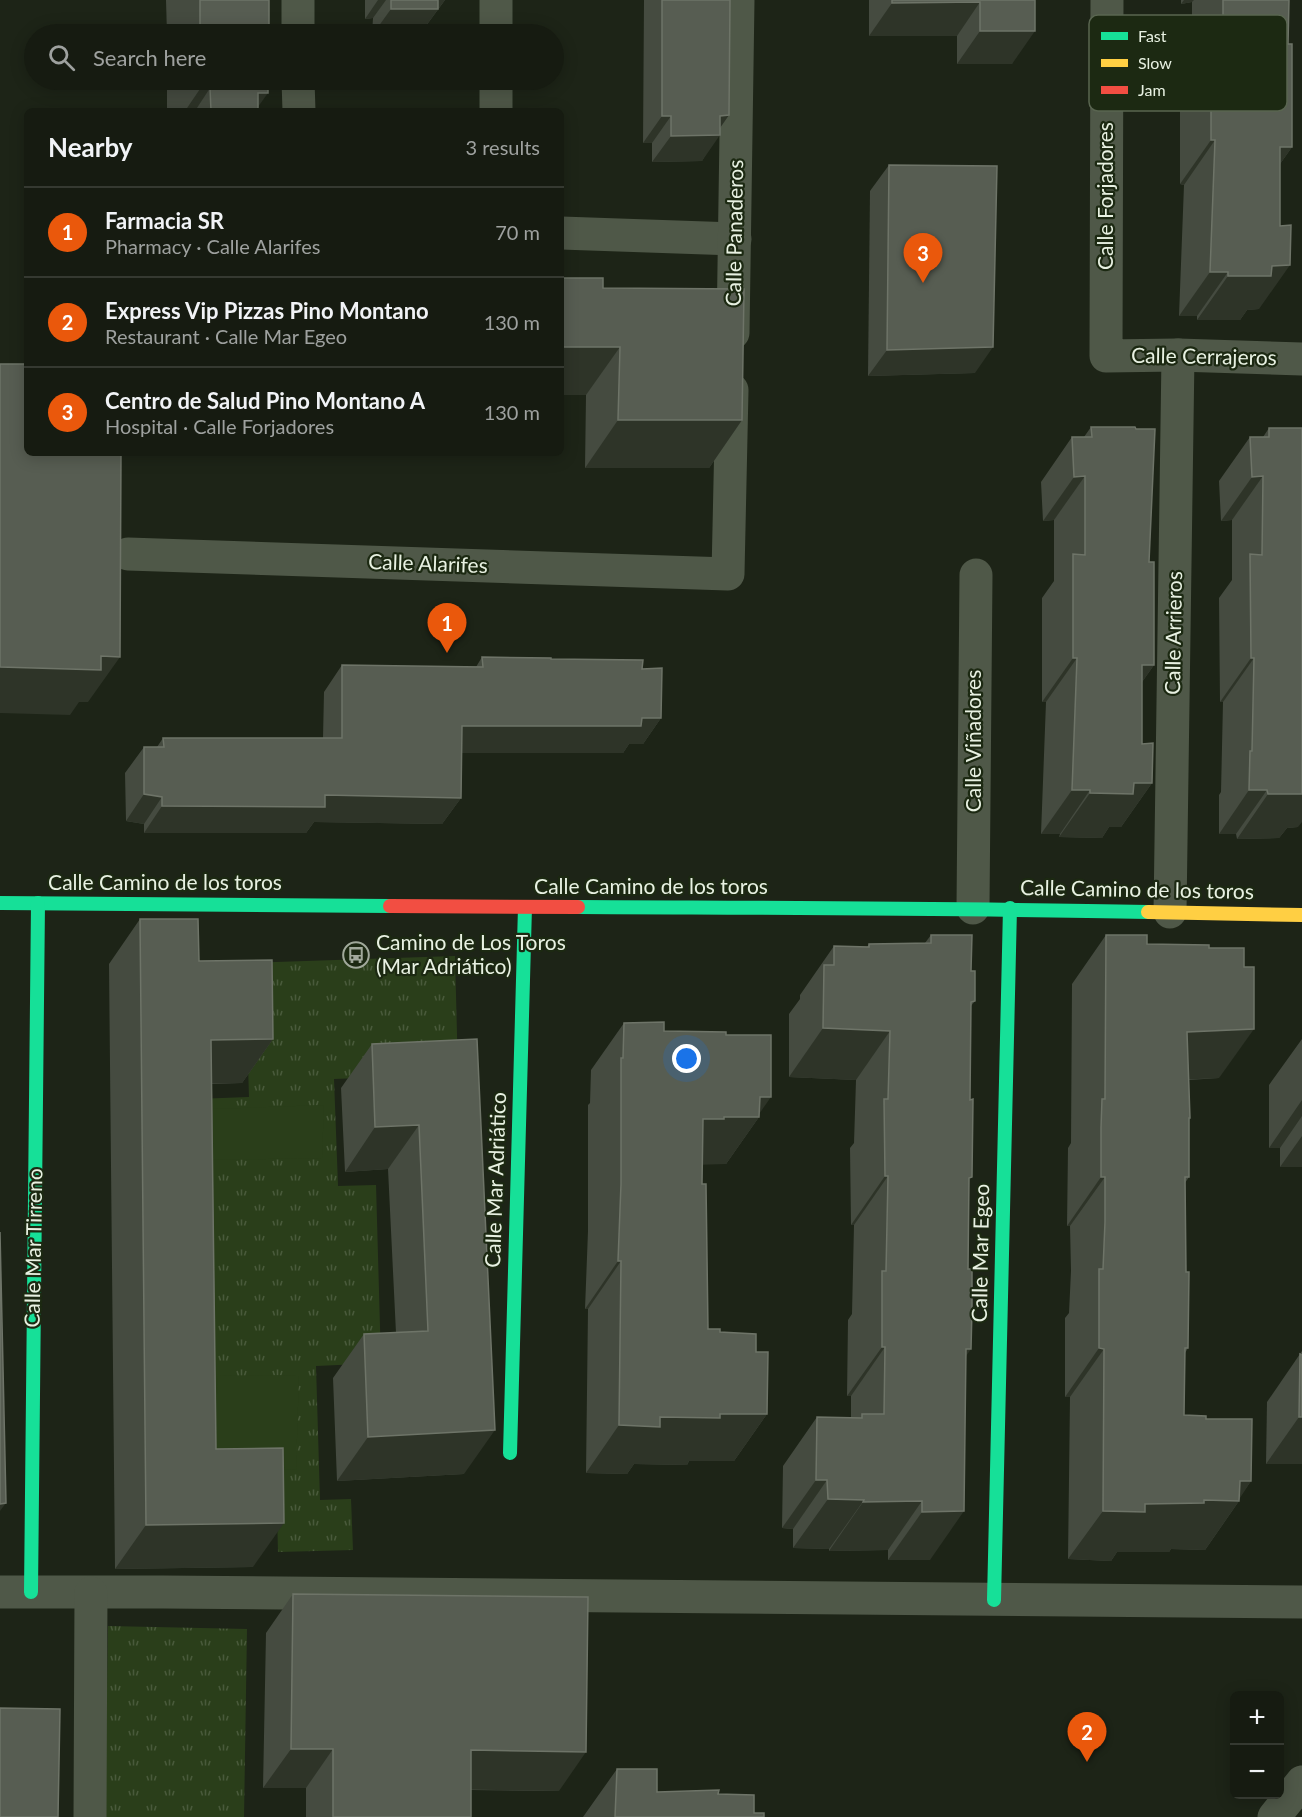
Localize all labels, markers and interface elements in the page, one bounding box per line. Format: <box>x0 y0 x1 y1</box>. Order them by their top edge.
legend <box>1089 15 1287 111</box>
search box <box>24 24 564 90</box>
text: Fast <box>1138 26 1167 45</box>
icon: search <box>45 41 78 74</box>
text: Search here <box>93 44 206 71</box>
text: Slow <box>1138 53 1172 72</box>
text: Jam <box>1138 80 1166 99</box>
street label: Calle Forjadores <box>1092 122 1117 270</box>
text: Nearby <box>48 131 133 163</box>
text: 3 results <box>465 135 540 159</box>
street label: Calle Panaderos <box>720 159 747 307</box>
text: Farmacia SR <box>105 207 224 234</box>
text: 1 <box>62 220 73 244</box>
text: 70 m <box>495 220 540 244</box>
text: Pharmacy · Calle Alarifes <box>105 234 320 258</box>
pin: 3 <box>904 234 942 283</box>
text: Express Vip Pizzas Pino Montano <box>105 297 429 324</box>
text: 2 <box>62 310 73 334</box>
text: 130 m <box>484 310 540 334</box>
text: Restaurant · Calle Mar Egeo <box>105 324 347 348</box>
street label: Calle Cerrajeros <box>1131 342 1277 369</box>
text: Centro de Salud Pino Montano A <box>105 387 425 414</box>
text: 3 <box>62 400 73 424</box>
text: 130 m <box>484 400 540 424</box>
text: Hospital · Calle Forjadores <box>105 414 334 438</box>
street label: Calle Alarifes <box>368 548 488 577</box>
street label: Calle Arrieros <box>1159 571 1186 695</box>
pin: 1 <box>428 604 466 653</box>
street label: Calle Viñadores <box>960 670 985 812</box>
street label: Calle Camino de los toros <box>48 869 282 894</box>
street label: Calle Camino de los toros <box>534 873 768 898</box>
street label: Calle Camino de los toros <box>1020 874 1254 903</box>
place label: Camino de Los Toros (Mar Adriático) <box>376 929 566 978</box>
bus stop icon: Camino de Los Toros (Mar Adriático) <box>341 940 371 970</box>
your location <box>672 1044 701 1073</box>
street label: Calle Mar Adriático <box>479 1092 510 1268</box>
street label: Calle Mar Tirreno <box>19 1168 46 1328</box>
street label: Calle Mar Egeo <box>966 1183 993 1322</box>
map controls <box>1230 1691 1284 1799</box>
button: + <box>1230 1691 1284 1745</box>
pin: 2 <box>1068 1712 1106 1762</box>
button: − <box>1230 1745 1284 1799</box>

